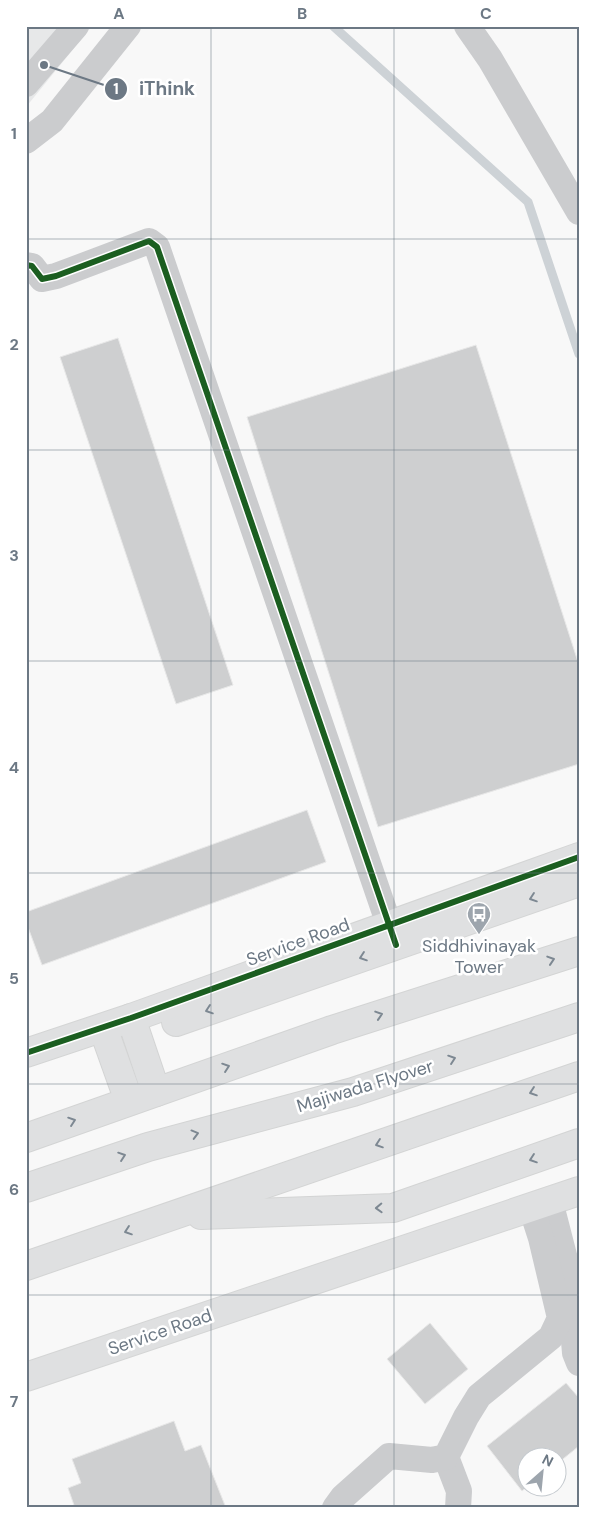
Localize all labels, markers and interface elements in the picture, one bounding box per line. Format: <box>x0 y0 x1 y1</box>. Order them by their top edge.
text: A <box>113 3 125 24</box>
text: B <box>297 3 307 24</box>
text: C <box>480 3 492 24</box>
callout: iThink <box>104 72 205 106</box>
text: iThink <box>139 76 195 101</box>
text: 1 <box>113 79 119 99</box>
text: 1 <box>11 123 17 144</box>
text: 2 <box>9 334 19 355</box>
text: 3 <box>9 545 19 566</box>
text: 4 <box>9 757 19 778</box>
one-way arrow <box>529 892 537 902</box>
bus stop icon: Siddhivinayak Tower <box>466 901 492 935</box>
street label: Service Road <box>243 912 353 972</box>
place label: Siddhivinayak Tower <box>422 934 536 979</box>
one-way arrow <box>359 951 367 961</box>
one-way arrow <box>546 956 554 966</box>
text: 5 <box>9 968 19 989</box>
one-way arrow <box>205 1005 214 1015</box>
one-way arrow <box>375 1010 383 1020</box>
street label: Majiwada Flyover <box>294 1054 437 1118</box>
one-way arrow <box>447 1055 456 1065</box>
one-way arrow <box>221 1063 229 1073</box>
one-way arrow <box>529 1086 537 1096</box>
one-way arrow <box>67 1117 76 1127</box>
one-way arrow <box>191 1129 200 1140</box>
one-way arrow <box>375 1138 383 1148</box>
one-way arrow <box>117 1151 126 1161</box>
one-way arrow <box>529 1153 537 1163</box>
text: 6 <box>9 1179 19 1200</box>
one-way arrow <box>374 1203 382 1213</box>
one-way arrow <box>125 1226 133 1236</box>
street label: Service Road <box>105 1303 215 1361</box>
text: 7 <box>10 1391 19 1412</box>
north arrow <box>518 1446 568 1496</box>
text: N <box>539 1450 557 1471</box>

